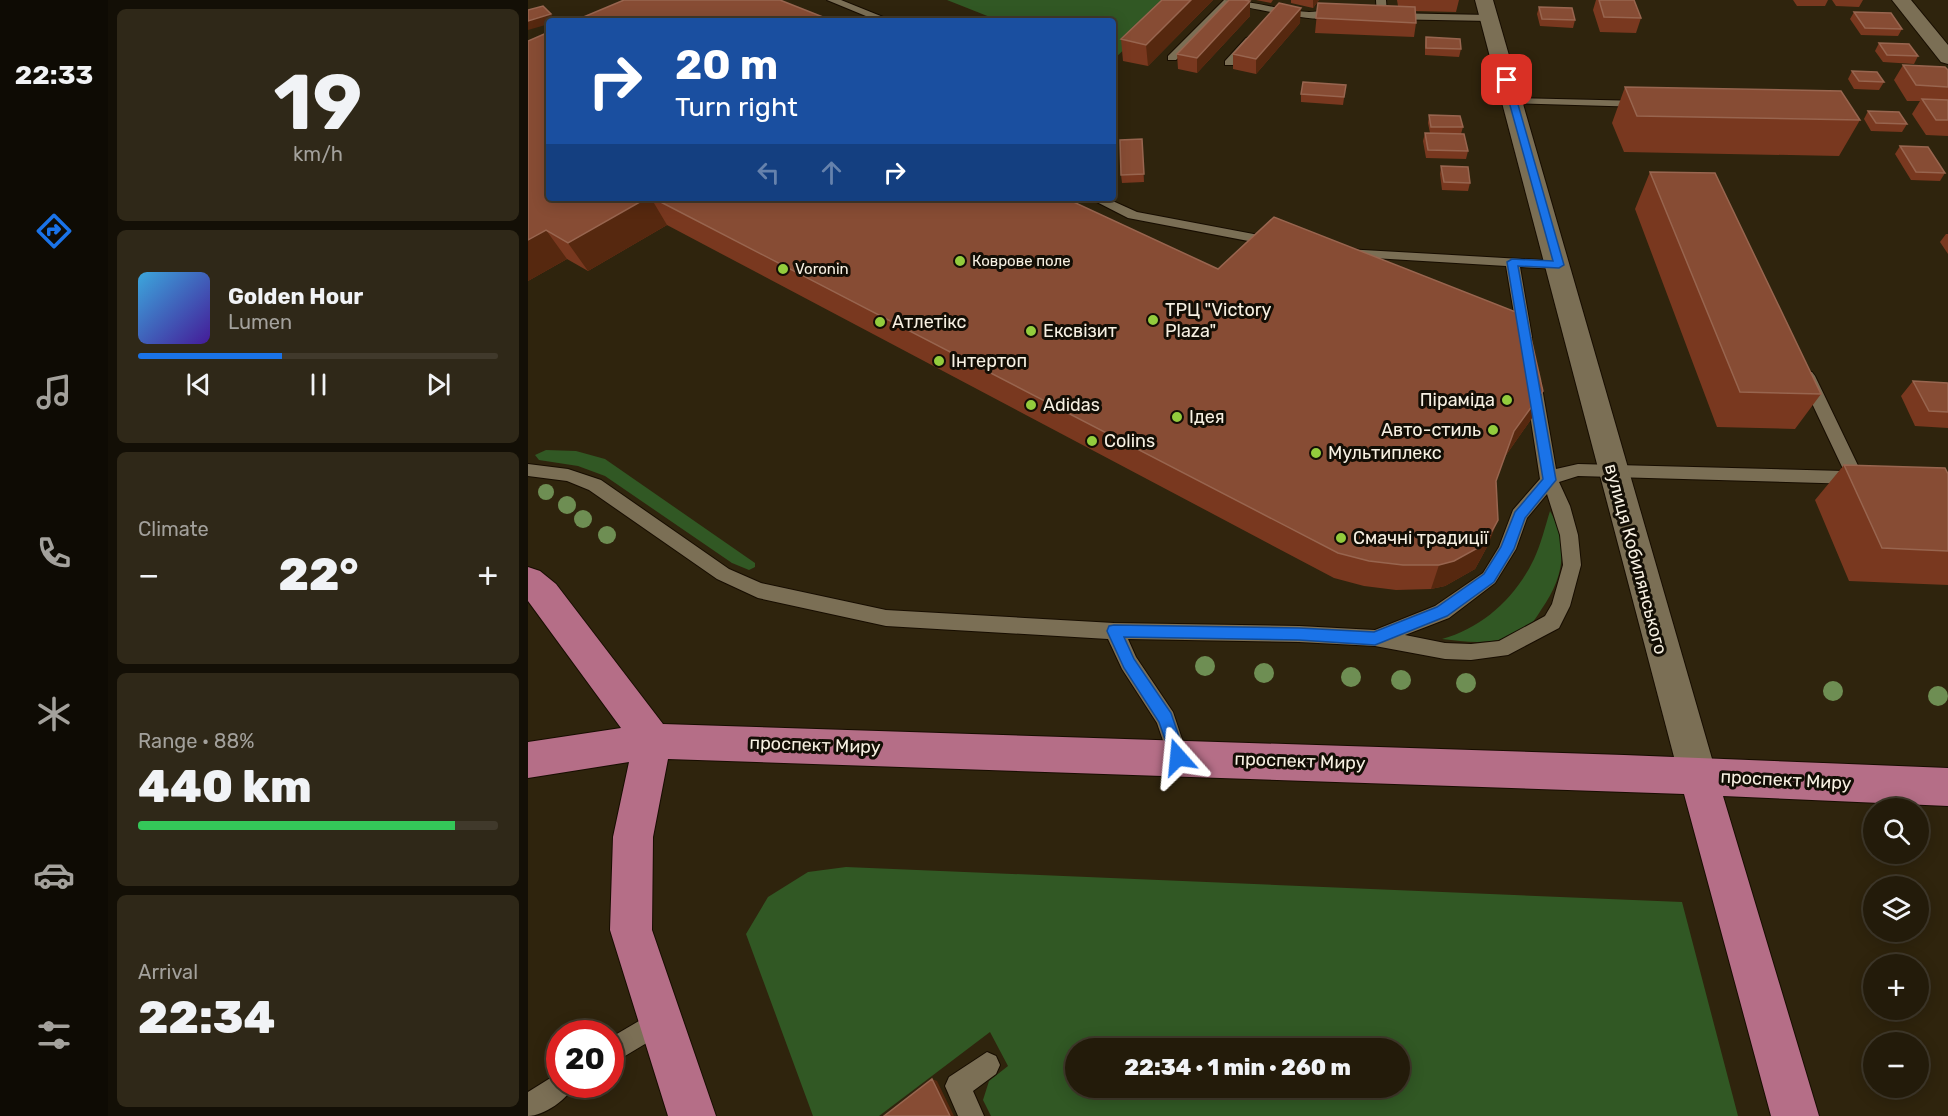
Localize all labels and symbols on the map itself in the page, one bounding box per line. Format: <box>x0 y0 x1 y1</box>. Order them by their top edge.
pin <box>1481 54 1532 105</box>
place label: Коврове поле <box>972 252 1071 270</box>
marker: Коврове поле <box>953 254 967 268</box>
place label: Voronin <box>795 260 849 278</box>
marker: Voronin <box>776 262 790 276</box>
place label: ТРЦ "Victory Plaza" <box>1165 299 1272 342</box>
place label: Атлетікс <box>892 311 967 333</box>
marker: ТРЦ "Victory Plaza" <box>1146 313 1160 327</box>
marker: Атлетікс <box>873 315 887 329</box>
place label: Ексвізит <box>1043 320 1117 342</box>
marker: Ексвізит <box>1024 324 1038 338</box>
place label: Інтертоп <box>951 350 1027 372</box>
marker: Інтертоп <box>932 354 946 368</box>
place label: Піраміда <box>1420 389 1495 411</box>
marker: Піраміда <box>1500 393 1514 407</box>
place label: Adidas <box>1043 394 1100 416</box>
marker: Adidas <box>1024 398 1038 412</box>
place label: Ідея <box>1189 406 1225 428</box>
marker: Ідея <box>1170 410 1184 424</box>
place label: Авто-стиль <box>1381 419 1481 441</box>
marker: Авто-стиль <box>1486 423 1500 437</box>
place label: Colins <box>1104 430 1155 452</box>
marker: Colins <box>1085 434 1099 448</box>
place label: Мультиплекс <box>1328 442 1442 464</box>
marker: Мультиплекс <box>1309 446 1323 460</box>
street label: вулиця Кобилянського <box>1600 461 1672 657</box>
place label: Смачні традиції <box>1353 527 1489 549</box>
marker: Смачні традиції <box>1334 531 1348 545</box>
position arrow <box>1146 725 1210 789</box>
street label: проспект Миру <box>749 732 881 758</box>
street label: проспект Миру <box>1234 748 1366 774</box>
street label: проспект Миру <box>1720 766 1852 794</box>
speed limit sign: 20 <box>546 1020 624 1098</box>

